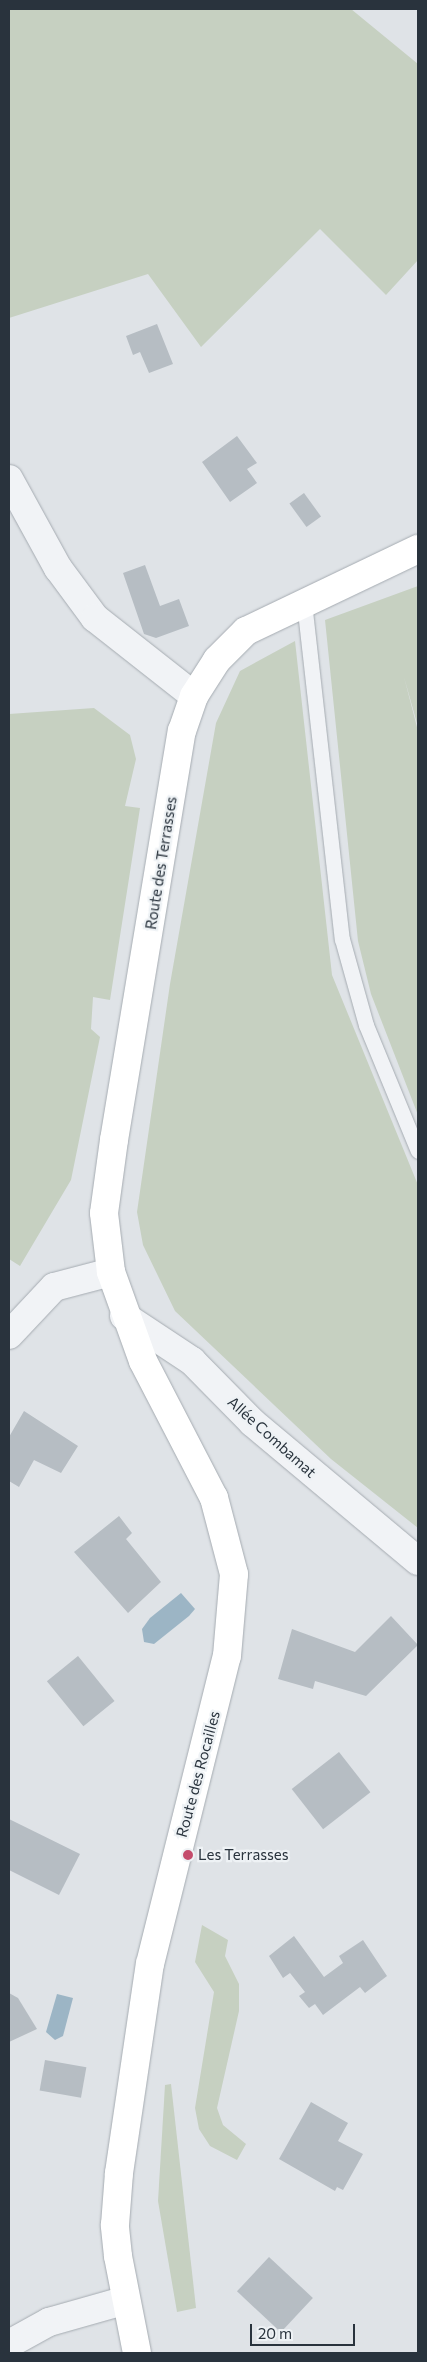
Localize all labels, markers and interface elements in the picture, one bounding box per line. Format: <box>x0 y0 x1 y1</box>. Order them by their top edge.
street label: Route des Terrasses <box>142 795 180 931</box>
street label: Allée Combamat <box>224 1393 320 1481</box>
street label: Route des Rocailles <box>172 1709 224 1839</box>
place label: Les Terrasses <box>198 1846 289 1864</box>
marker: Les Terrasses <box>182 1849 194 1861</box>
scale bar <box>252 2314 357 2346</box>
text: 20 m <box>258 2324 292 2342</box>

